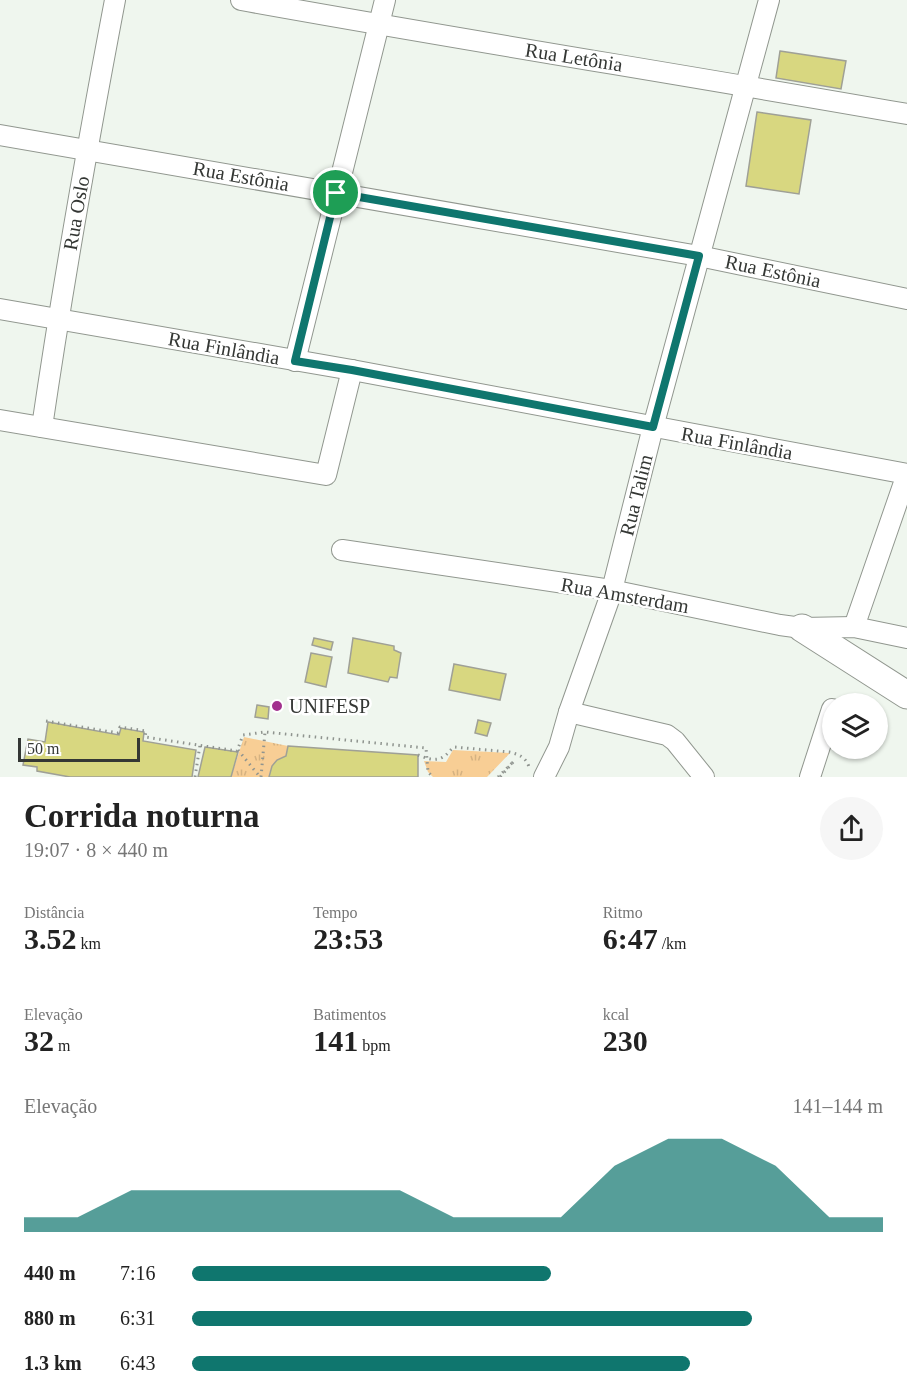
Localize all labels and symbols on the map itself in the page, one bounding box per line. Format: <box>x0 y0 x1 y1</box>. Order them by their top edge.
street label: Rua Letônia <box>524 38 624 76</box>
street label: Rua Estônia <box>191 157 291 195</box>
pin <box>310 167 361 218</box>
street label: Rua Oslo <box>59 174 93 252</box>
street label: Rua Estônia <box>723 250 823 292</box>
street label: Rua Finlândia <box>167 327 282 369</box>
street label: Rua Finlândia <box>680 422 795 464</box>
street label: Rua Talim <box>615 452 657 538</box>
street label: Rua Amsterdam <box>559 573 691 617</box>
place label: UNIFESP <box>289 695 370 717</box>
marker: UNIFESP <box>270 699 284 713</box>
scale bar <box>18 735 140 762</box>

